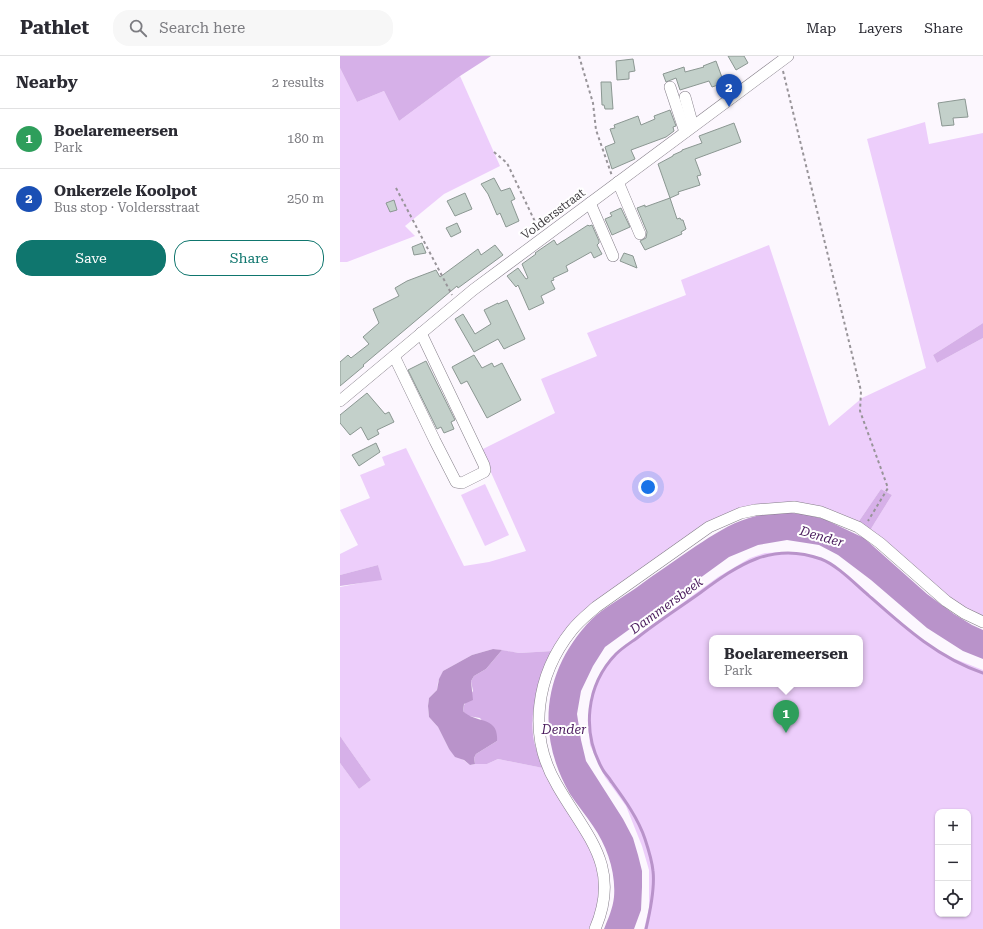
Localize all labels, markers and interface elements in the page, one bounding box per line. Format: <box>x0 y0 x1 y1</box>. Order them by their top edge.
search box <box>113 10 393 46</box>
text: Pathlet <box>20 16 89 39</box>
icon: search <box>127 17 149 39</box>
text: Search here <box>159 19 245 37</box>
text: Map <box>806 20 836 36</box>
text: Layers <box>858 20 902 36</box>
text: Share <box>924 20 963 36</box>
text: Nearby <box>16 72 78 92</box>
pin: 2 <box>716 74 742 107</box>
text: 2 results <box>272 75 324 90</box>
text: Boelaremeersen <box>54 122 178 140</box>
text: 1 <box>25 131 33 146</box>
text: 180 m <box>287 131 324 146</box>
text: Park <box>54 140 83 155</box>
text: Onkerzele Koolpot <box>54 182 197 200</box>
street label: Voldersstraat <box>518 185 588 242</box>
text: 2 <box>25 191 33 206</box>
text: 250 m <box>287 191 324 206</box>
text: Bus stop · Voldersstraat <box>54 200 200 215</box>
button: Save <box>16 240 166 276</box>
button: Share <box>174 240 324 276</box>
your location <box>638 477 658 497</box>
water label: Dender <box>797 523 846 550</box>
water label: Dammersbeek <box>626 573 706 638</box>
popup <box>709 635 863 687</box>
text: Boelaremeersen <box>724 645 848 663</box>
text: Park <box>724 663 753 678</box>
pin: 1 <box>773 700 799 733</box>
water label: Dender <box>541 722 587 737</box>
map controls <box>935 809 971 917</box>
button: + <box>935 809 971 845</box>
button: − <box>935 845 971 881</box>
button: locate <box>935 881 971 917</box>

